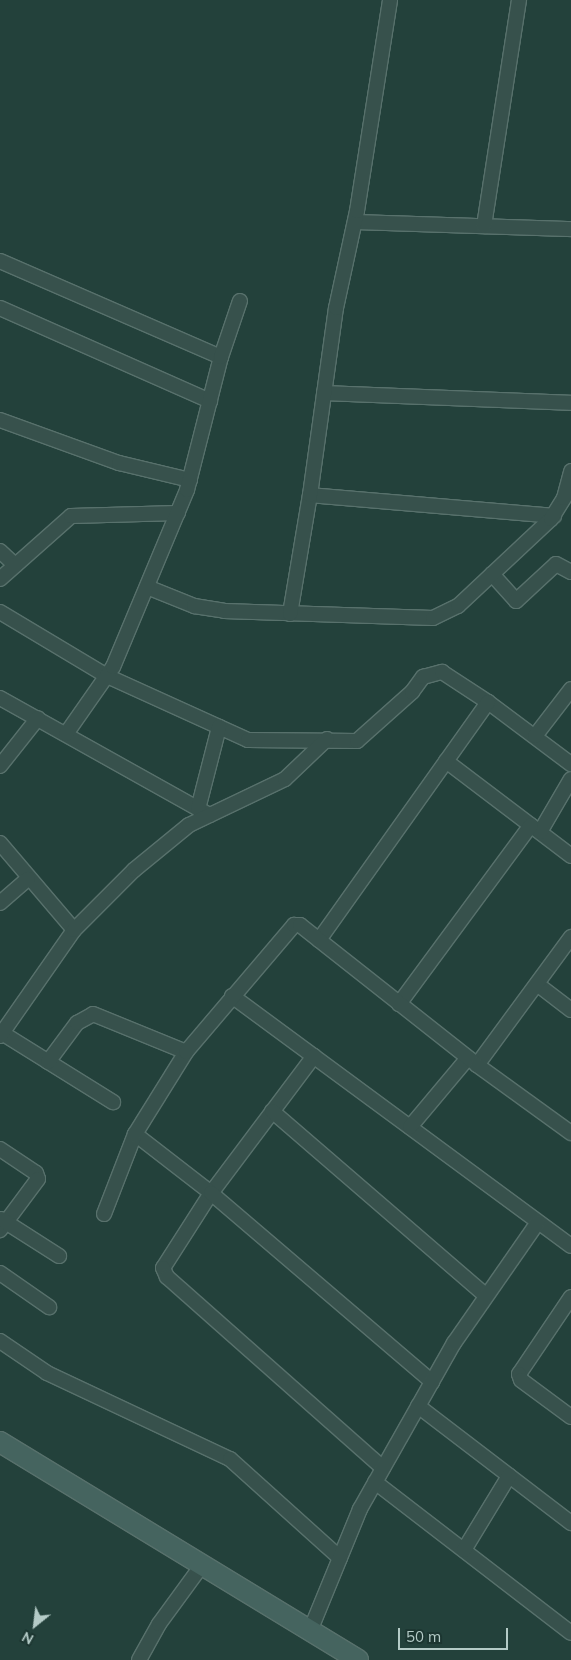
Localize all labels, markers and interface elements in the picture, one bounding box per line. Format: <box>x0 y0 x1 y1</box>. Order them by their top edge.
north arrow <box>10 1600 60 1650</box>
scale bar <box>401 1618 511 1650</box>
text: 50 m <box>406 1627 441 1646</box>
text: N <box>19 1628 37 1649</box>

